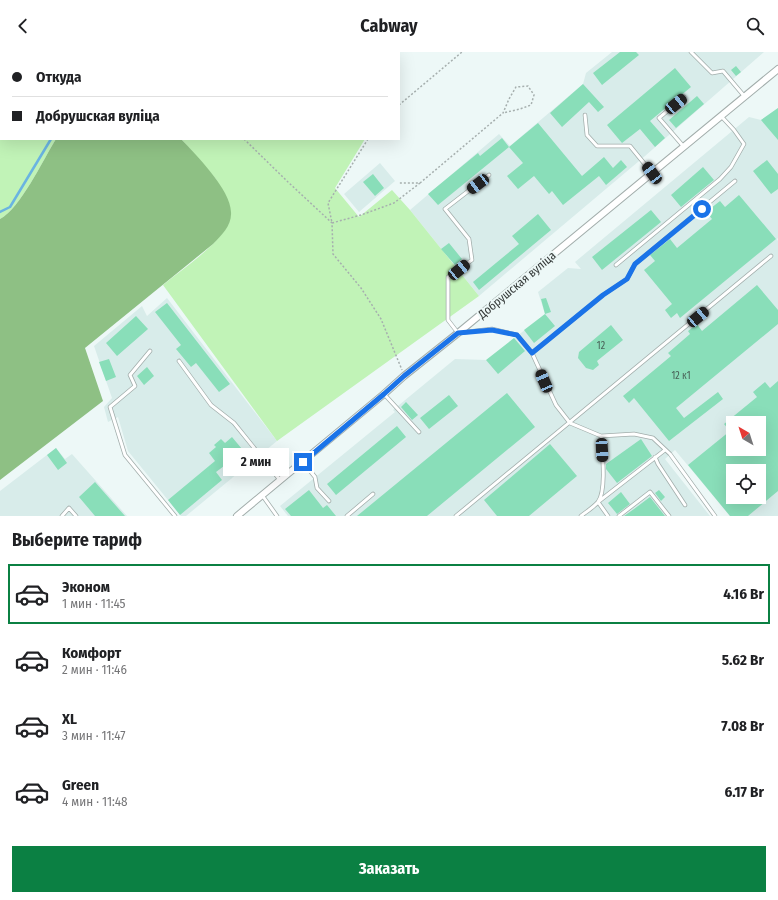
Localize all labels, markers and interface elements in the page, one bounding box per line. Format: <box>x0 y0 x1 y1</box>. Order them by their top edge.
icon: back <box>12 15 34 37</box>
text: Cabway <box>360 15 418 37</box>
icon: search <box>744 15 766 37</box>
text: Откуда <box>36 68 81 86</box>
car <box>663 92 689 116</box>
text: Добрушская вуліца <box>36 107 160 125</box>
car <box>640 160 664 186</box>
car <box>465 172 491 196</box>
route start <box>693 200 711 218</box>
street label: Добрушская вуліца <box>474 248 559 322</box>
car <box>446 258 472 282</box>
car <box>685 305 711 329</box>
house number: 12 <box>597 340 606 352</box>
car <box>534 368 554 394</box>
house number: 12 к1 <box>671 370 691 382</box>
north arrow <box>726 416 766 456</box>
map controls <box>726 416 766 504</box>
car <box>595 438 609 462</box>
callout: 2 мин <box>223 448 289 476</box>
route end <box>294 453 312 471</box>
text: 2 мин <box>241 454 271 469</box>
button: locate <box>726 464 766 504</box>
text: Выберите тариф <box>12 529 142 551</box>
icon: car <box>14 576 50 612</box>
text: Эконом <box>62 578 110 596</box>
text: 4.16 Br <box>723 585 764 603</box>
text: 1 мин · 11:45 <box>62 596 126 611</box>
icon: car <box>14 642 50 678</box>
text: Комфорт <box>62 644 121 662</box>
text: 5.62 Br <box>722 651 764 669</box>
text: 2 мин · 11:46 <box>62 662 127 677</box>
icon: car <box>14 708 50 744</box>
text: XL <box>62 710 77 728</box>
text: 7.08 Br <box>721 717 764 735</box>
text: 3 мин · 11:47 <box>62 728 126 743</box>
icon: car <box>14 774 50 810</box>
text: Green <box>62 776 99 794</box>
text: 6.17 Br <box>724 783 764 801</box>
text: 4 мин · 11:48 <box>62 794 127 809</box>
button: Заказать <box>12 846 766 892</box>

